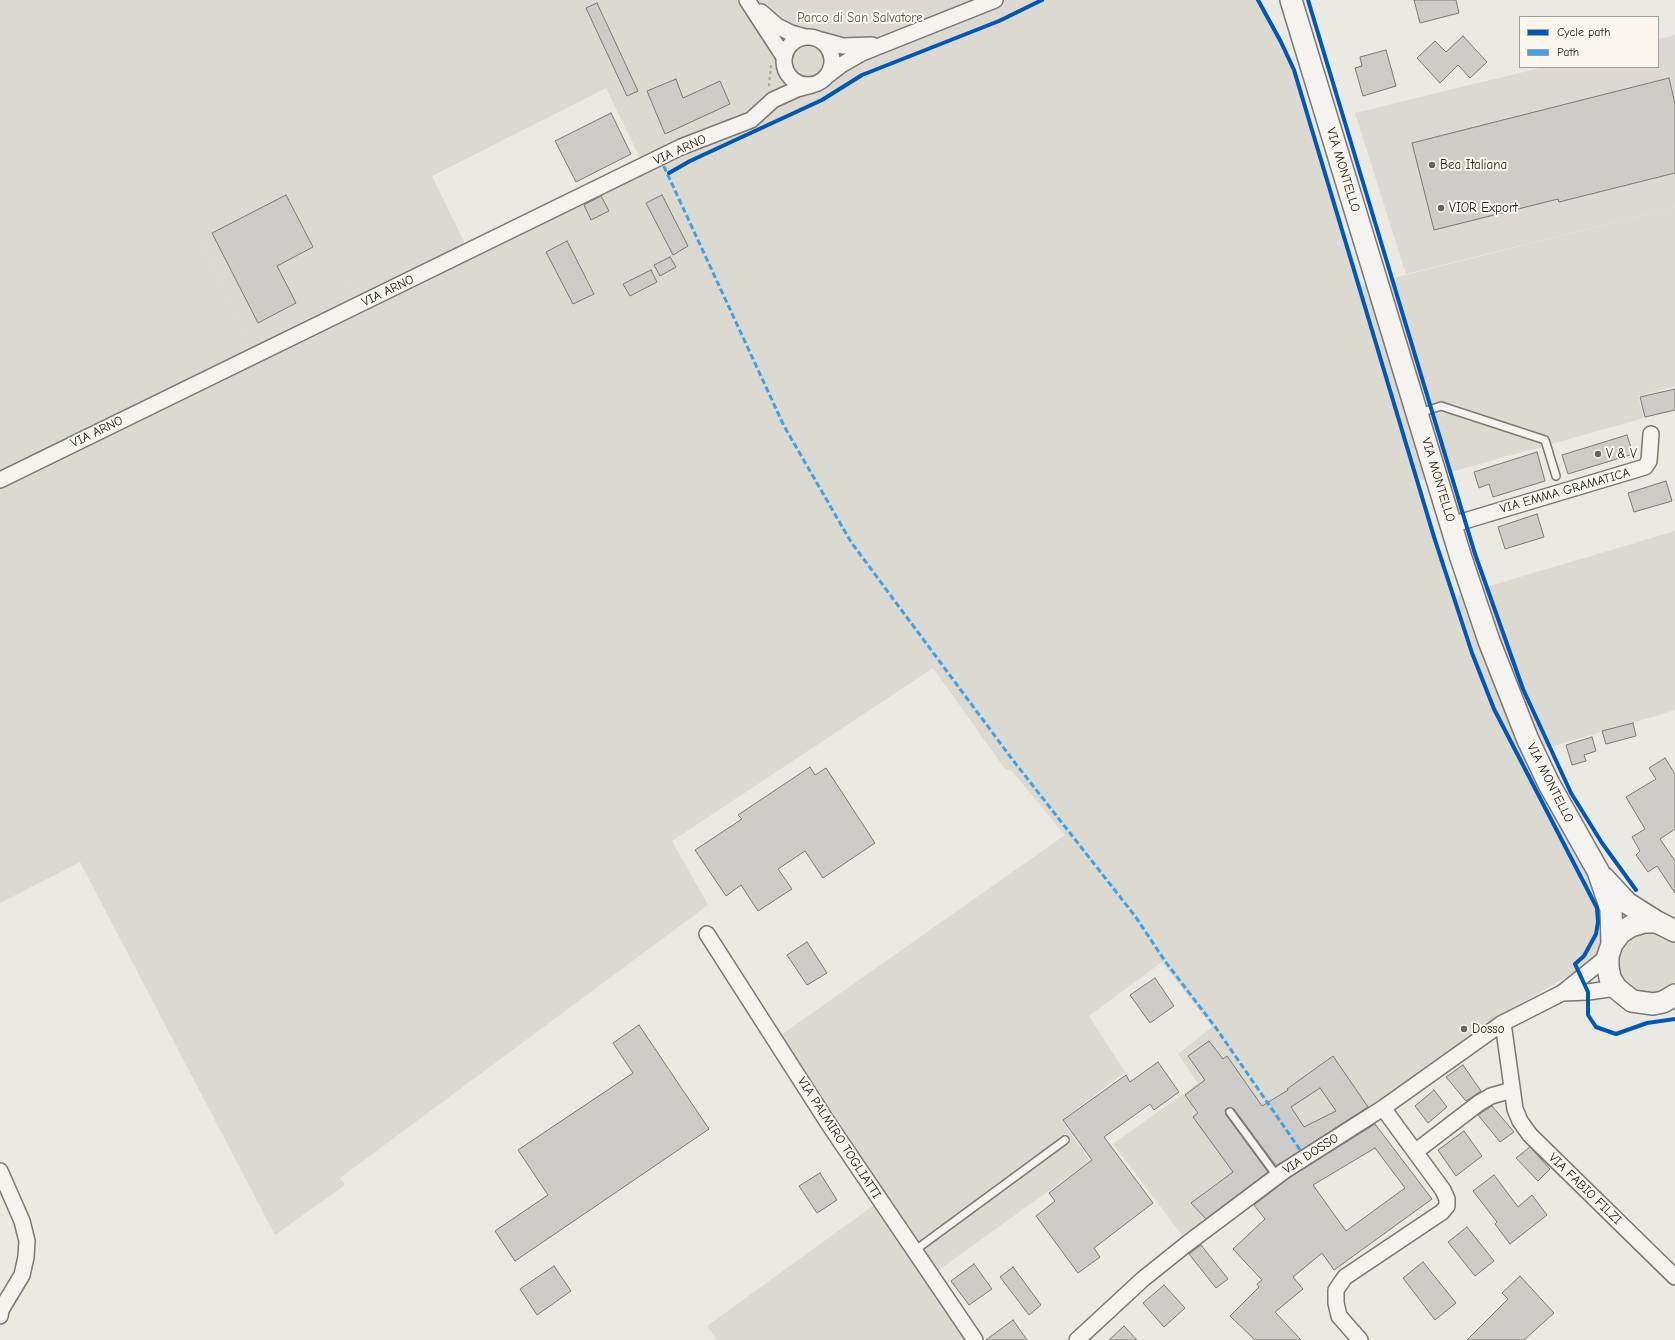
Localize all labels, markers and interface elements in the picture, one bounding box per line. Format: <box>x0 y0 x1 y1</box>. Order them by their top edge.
park label: Parco di San Salvatore <box>797 10 923 26</box>
legend <box>1519 16 1659 68</box>
text: Cycle path <box>1557 25 1610 39</box>
text: Path <box>1557 45 1579 59</box>
street label: VIA MONTELLO <box>1323 126 1363 214</box>
street label: VIA ARNO <box>651 131 709 169</box>
place label: Bea Italiana <box>1440 157 1507 173</box>
marker: Bea Italiana <box>1427 160 1437 170</box>
place label: VIOR Export <box>1449 200 1518 216</box>
marker: VIOR Export <box>1436 203 1446 213</box>
street label: VIA ARNO <box>359 272 417 310</box>
street label: VIA ARNO <box>68 413 126 451</box>
street label: VIA MONTELLO <box>1418 436 1458 524</box>
place label: V & V <box>1606 446 1637 462</box>
marker: V & V <box>1593 449 1603 459</box>
street label: VIA EMMA GRAMATICA <box>1498 465 1632 517</box>
street label: VIA MONTELLO <box>1523 741 1577 825</box>
place label: Dosso <box>1472 1021 1505 1037</box>
marker: Dosso <box>1459 1024 1469 1034</box>
street label: VIA PALMIRO TOGLIATTI <box>794 1074 884 1202</box>
street label: VIA DOSSO <box>1280 1130 1342 1178</box>
street label: VIA FABIO FILZI <box>1545 1150 1625 1228</box>

